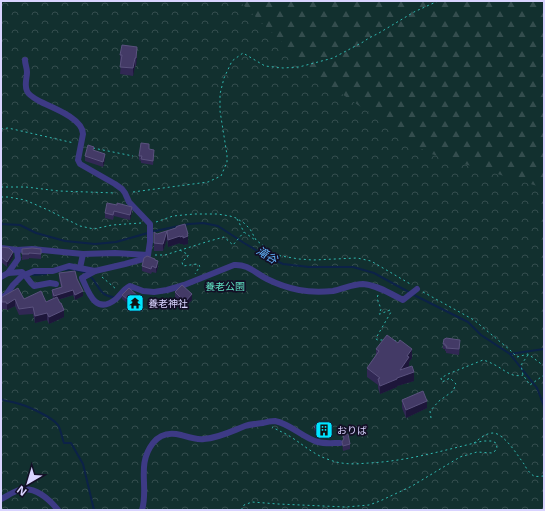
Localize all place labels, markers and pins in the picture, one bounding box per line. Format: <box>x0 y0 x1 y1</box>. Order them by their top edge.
temple icon: 養老神社 <box>125 293 145 313</box>
place label: 養老神社 <box>148 296 188 310</box>
building icon: おりば <box>314 420 334 440</box>
place label: おりば <box>337 423 367 437</box>

